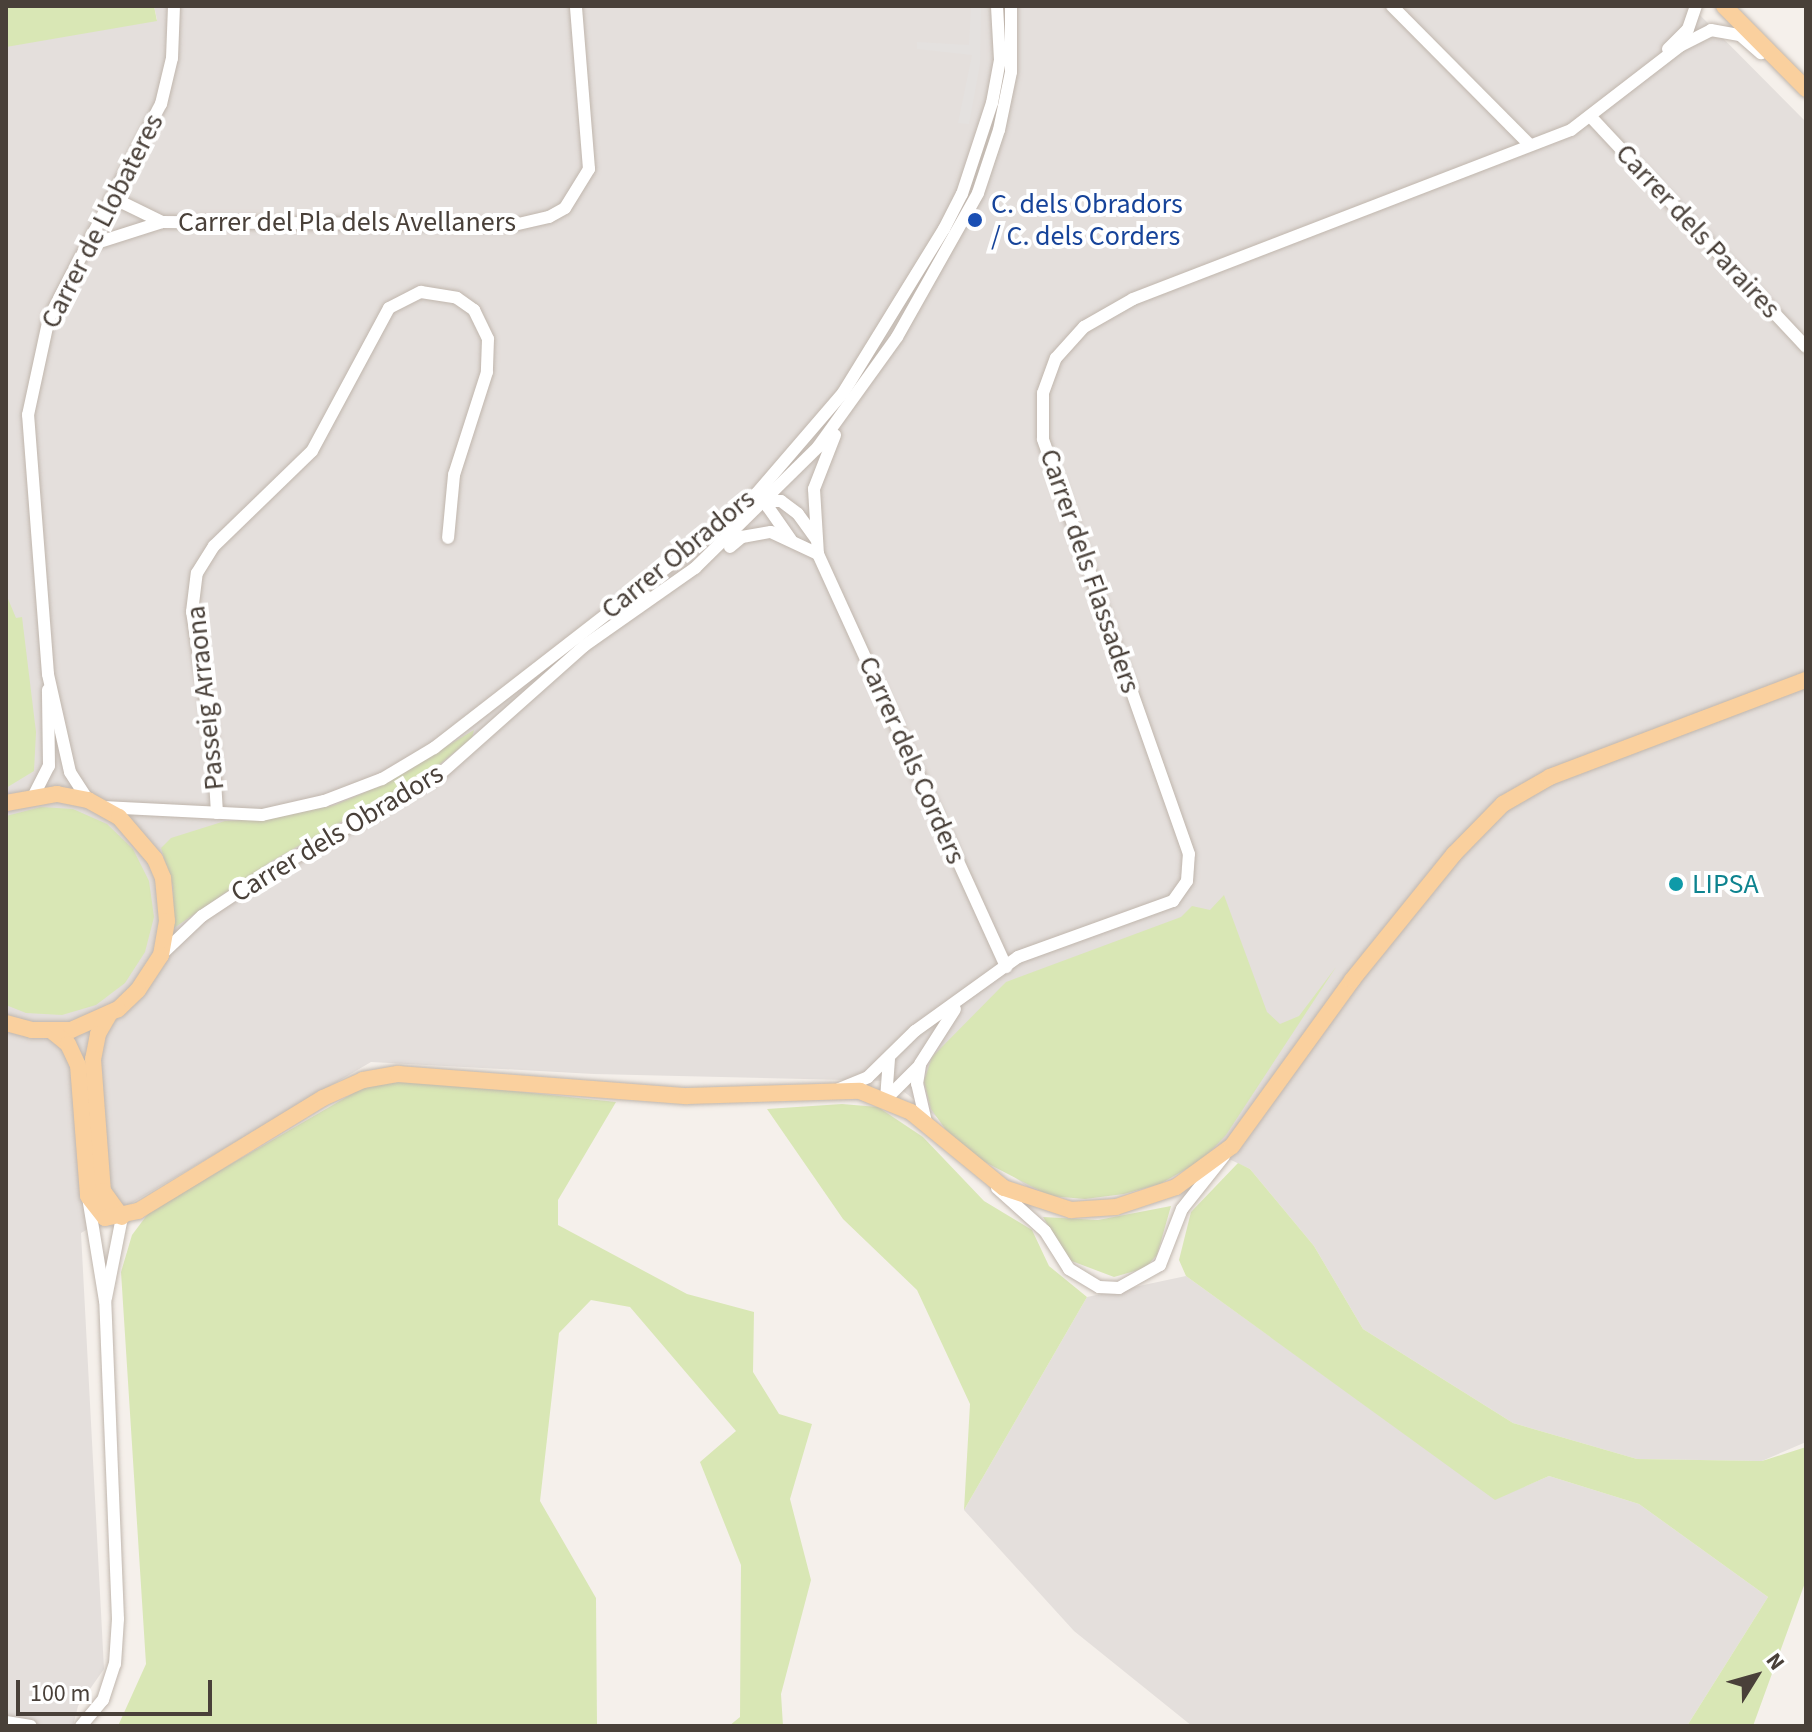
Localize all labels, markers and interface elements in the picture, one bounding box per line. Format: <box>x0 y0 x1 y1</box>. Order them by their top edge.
street label: Carrer de Llobateres <box>33 108 171 334</box>
street label: Carrer dels Paraires <box>1609 137 1787 325</box>
place label: C. dels Obradors / C. dels Corders <box>991 187 1183 253</box>
street label: Carrer del Pla dels Avellaners <box>178 205 516 239</box>
marker: C. dels Obradors / C. dels Corders <box>966 211 984 229</box>
street label: Carrer dels Flassaders <box>1032 445 1148 697</box>
street label: Carrer Obradors <box>594 482 762 626</box>
street label: Passeig Arraona <box>179 604 231 792</box>
street label: Carrer dels Corders <box>851 651 973 869</box>
street label: Carrer dels Obradors <box>225 756 449 910</box>
place label: LIPSA <box>1692 867 1759 901</box>
marker: LIPSA <box>1667 875 1685 893</box>
north arrow <box>1716 1636 1796 1716</box>
text: N <box>1758 1646 1792 1677</box>
scale bar <box>20 1664 216 1714</box>
text: 100 m <box>30 1676 90 1711</box>

